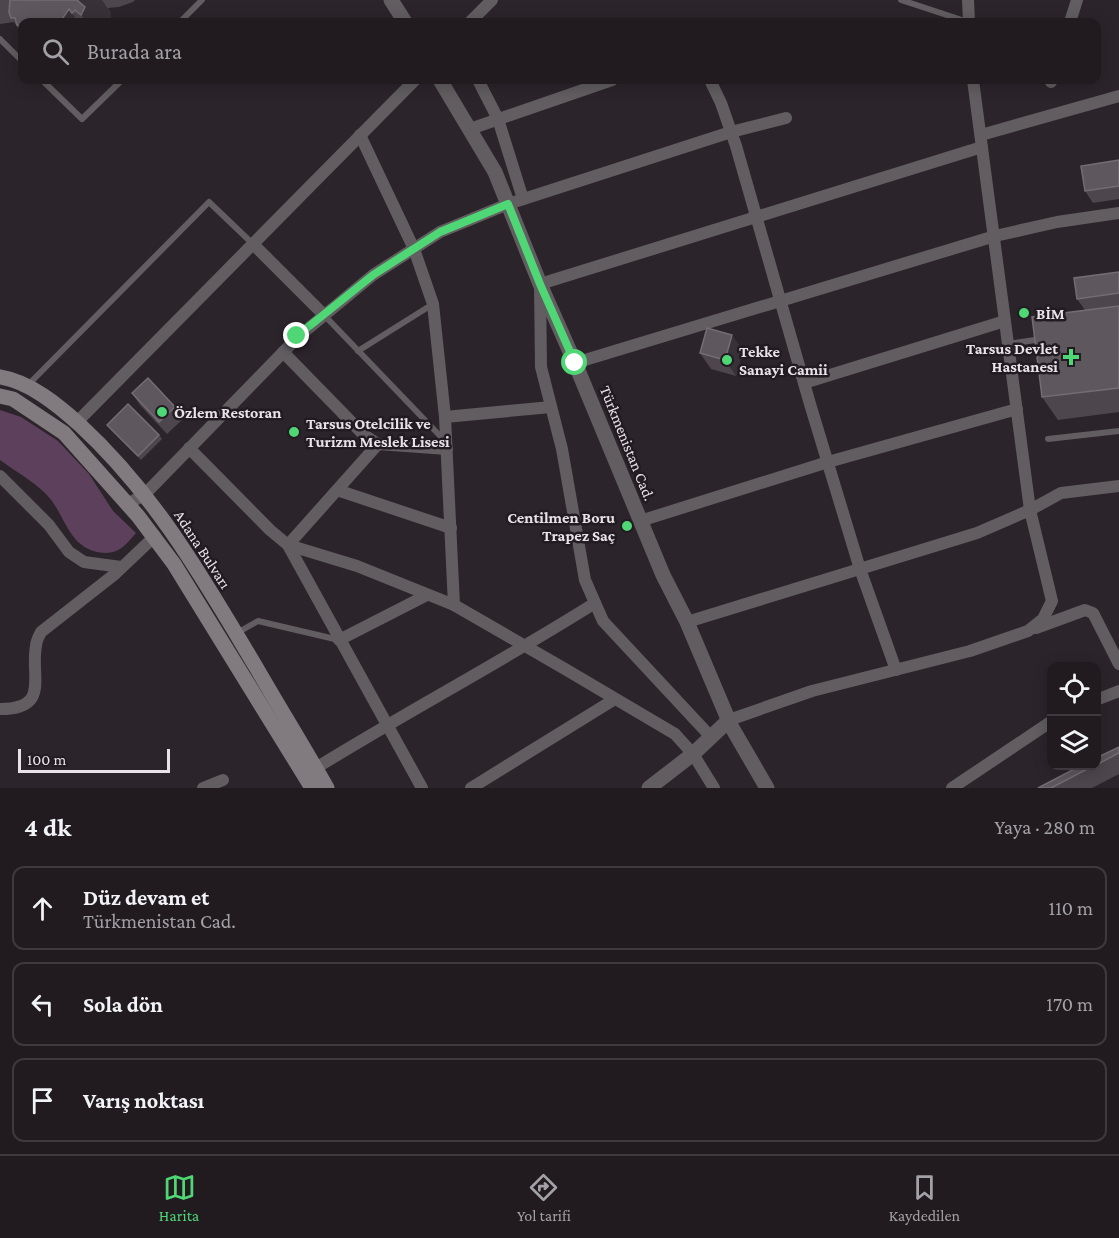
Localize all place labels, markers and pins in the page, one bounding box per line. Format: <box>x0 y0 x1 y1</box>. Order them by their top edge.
place label: BİM <box>1036 305 1065 322</box>
marker: BİM <box>1017 306 1031 320</box>
place label: Tarsus Devlet Hastanesi <box>966 340 1058 375</box>
place label: Tekke Sanayi Camii <box>739 343 828 378</box>
marker: Tarsus Devlet Hastanesi <box>1062 348 1080 366</box>
marker: Tekke Sanayi Camii <box>720 353 734 367</box>
place label: Özlem Restoran <box>174 404 282 421</box>
marker: Özlem Restoran <box>155 405 169 419</box>
place label: Tarsus Otelcilik ve Turizm Meslek Lisesi <box>306 415 450 450</box>
marker: Tarsus Otelcilik ve Turizm Meslek Lisesi <box>287 425 301 439</box>
place label: Centilmen Boru Trapez Saç <box>507 509 615 544</box>
marker: Centilmen Boru Trapez Saç <box>620 519 634 533</box>

